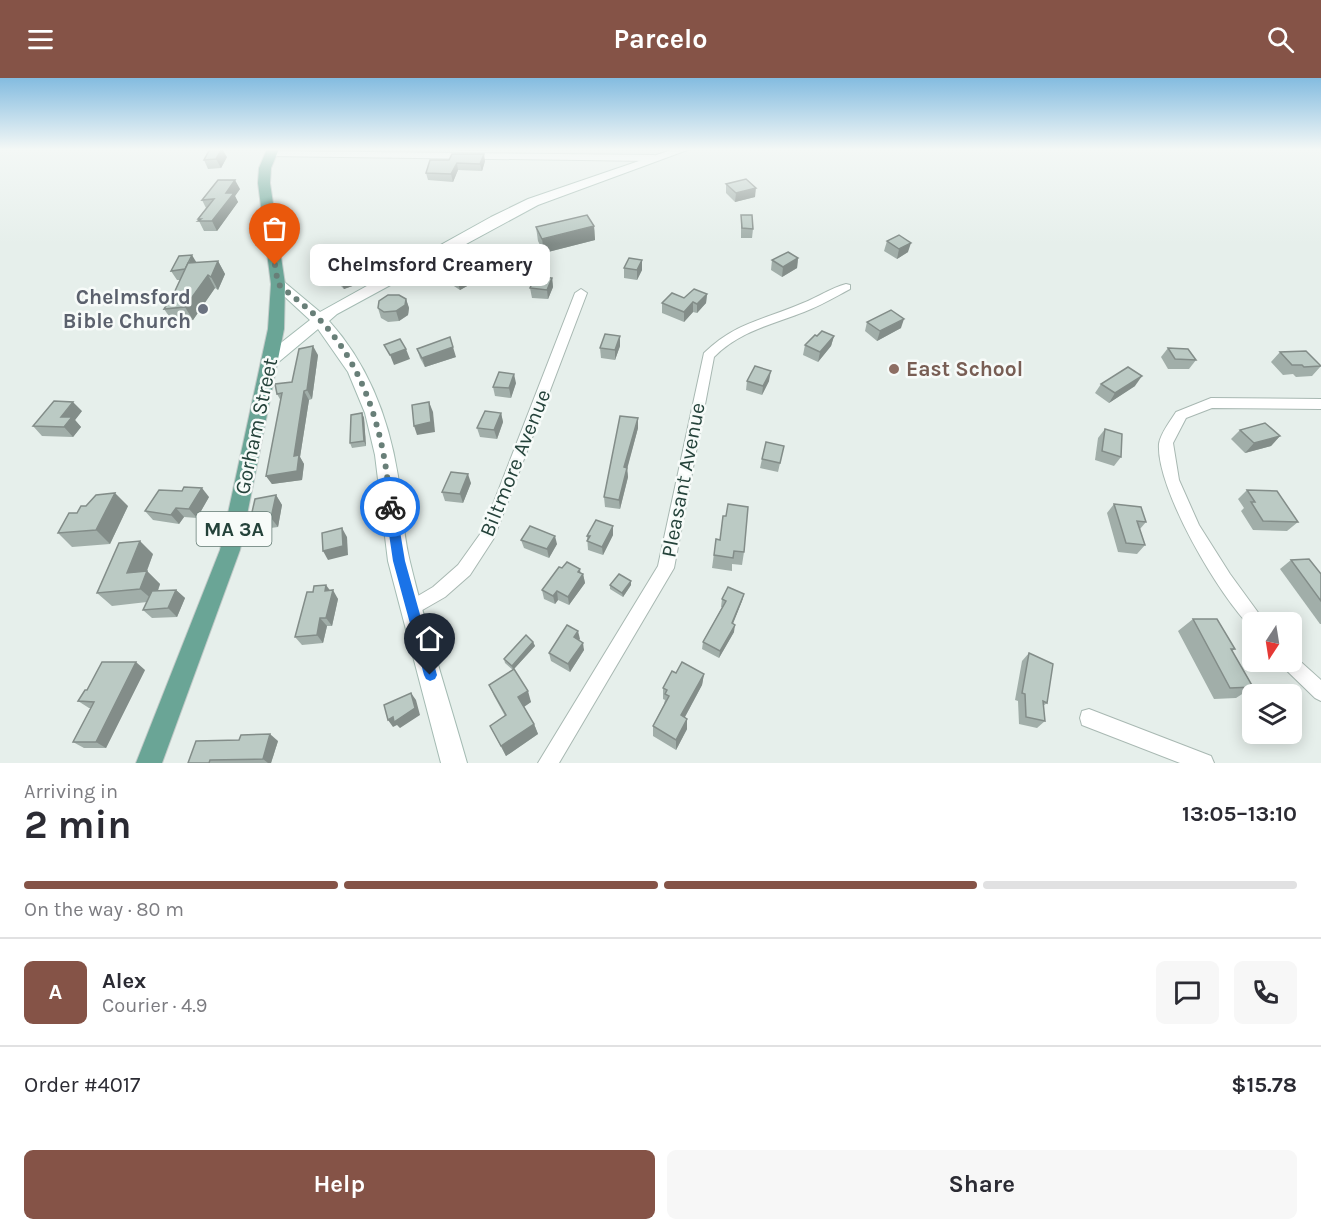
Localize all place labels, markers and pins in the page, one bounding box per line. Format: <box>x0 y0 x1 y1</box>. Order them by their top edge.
pin <box>249 203 300 265</box>
callout: Chelmsford Creamery <box>311 244 551 286</box>
place label: Chelmsford Bible Church <box>63 285 191 333</box>
marker: Chelmsford Bible Church <box>196 302 210 316</box>
place label: East School <box>906 357 1023 381</box>
marker: East School <box>887 362 901 376</box>
pin <box>404 613 455 675</box>

